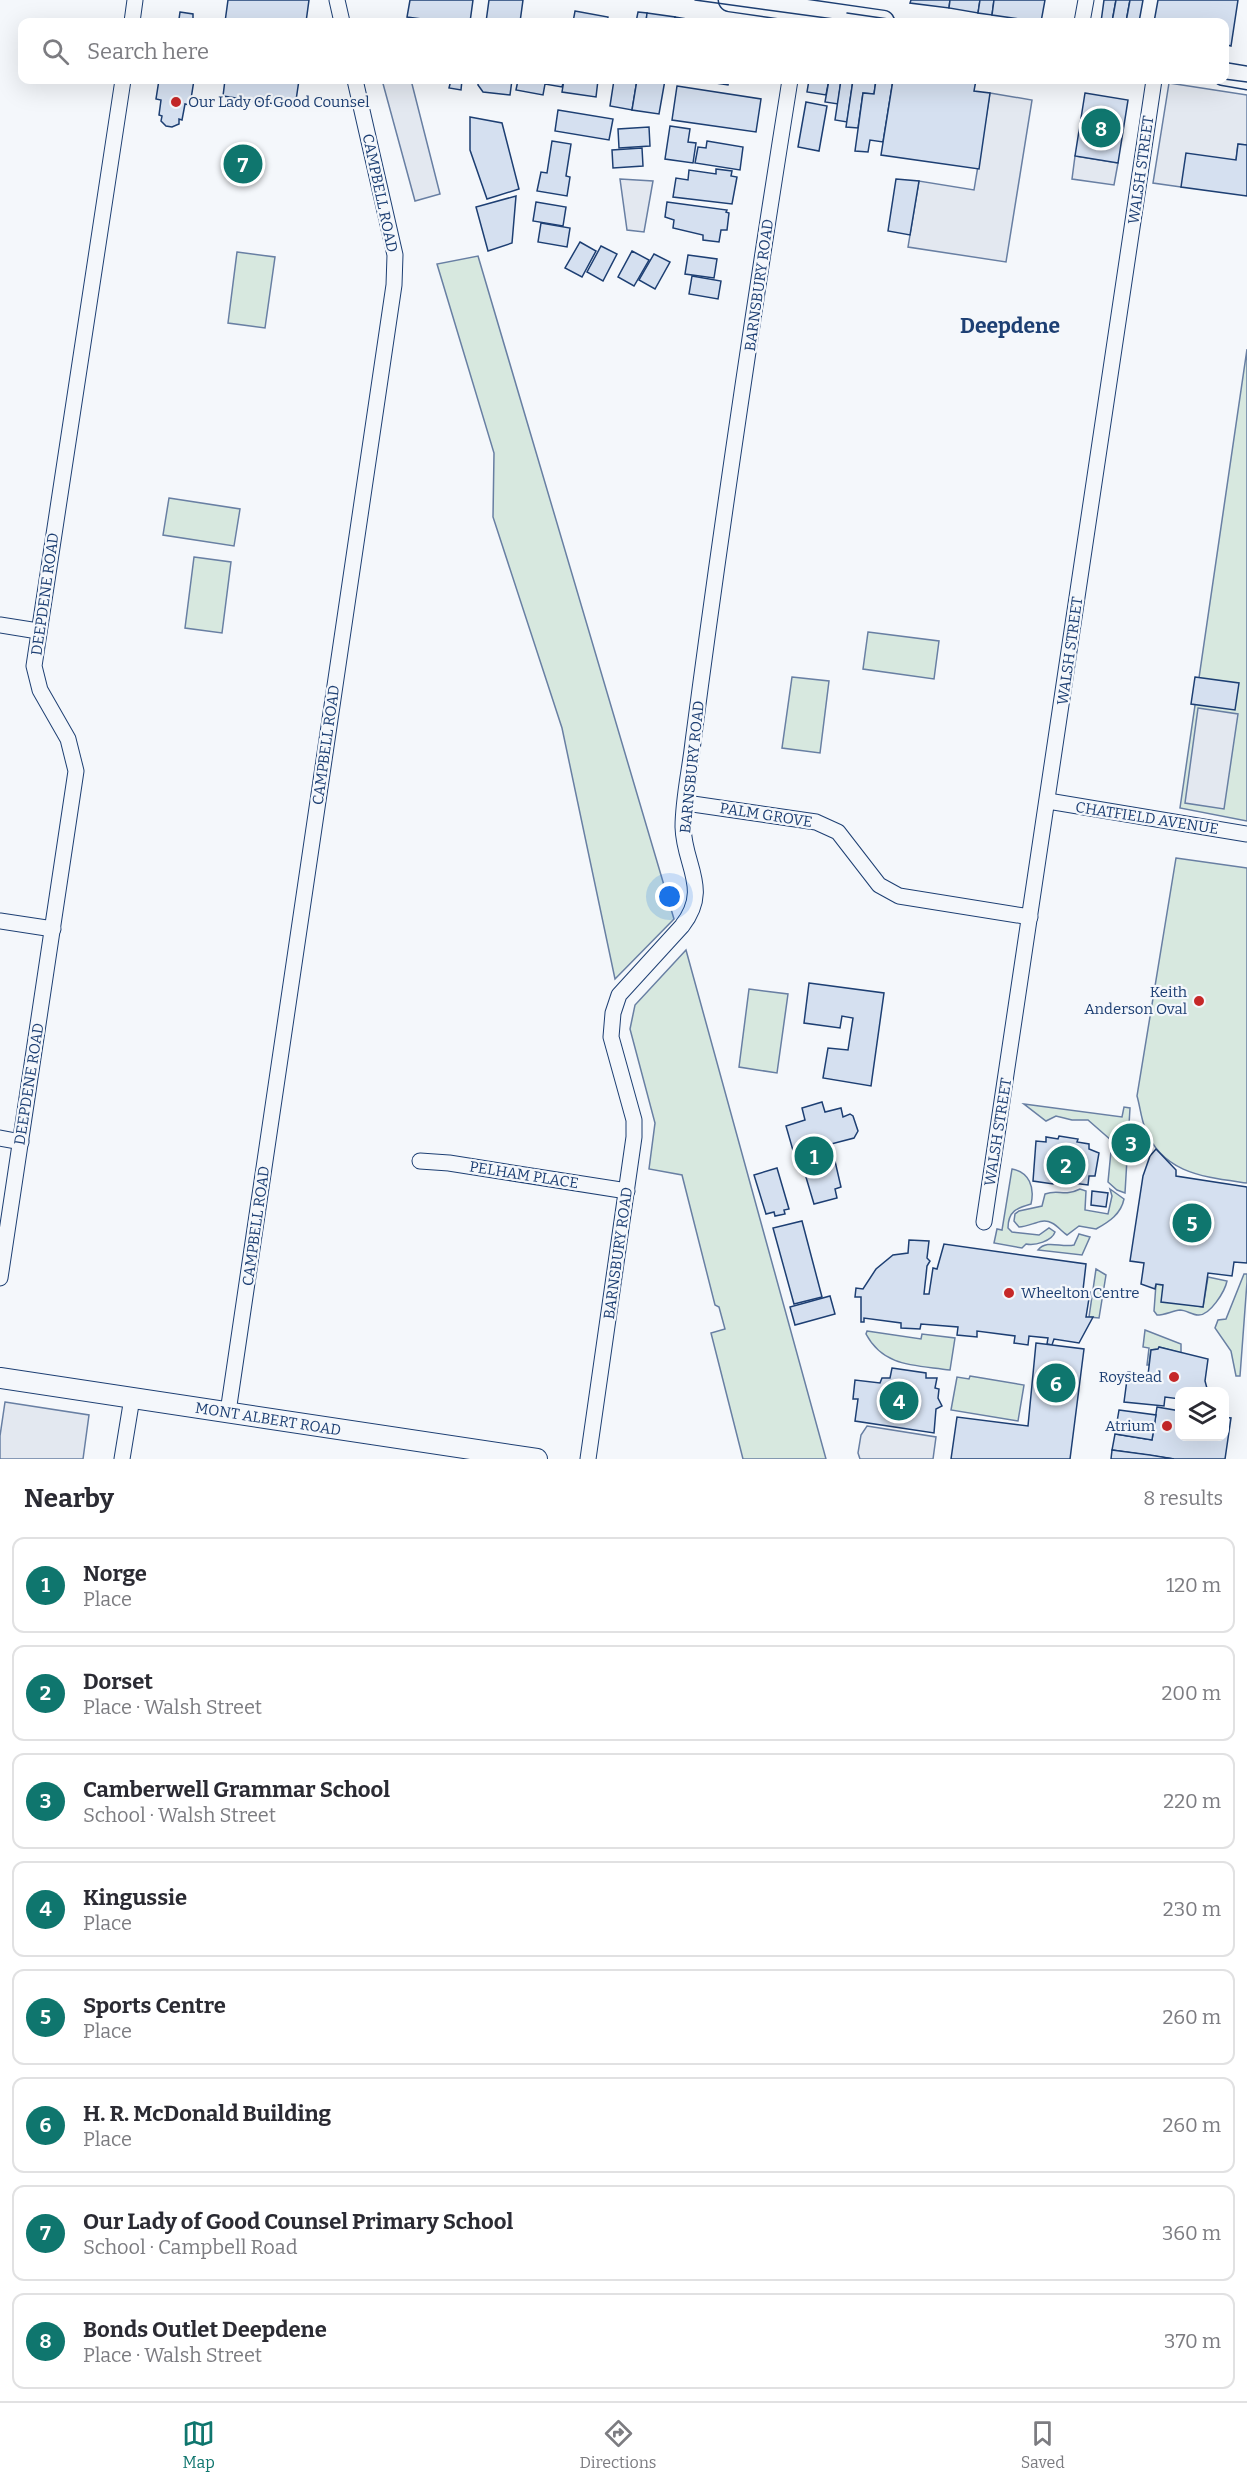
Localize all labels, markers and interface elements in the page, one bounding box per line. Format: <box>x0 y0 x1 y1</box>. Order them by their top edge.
search box <box>18 18 1229 84</box>
icon: search <box>39 35 72 68</box>
text: Search here <box>87 38 209 65</box>
place label: Our Lady Of Good Counsel <box>188 93 370 111</box>
marker: Our Lady Of Good Counsel <box>169 95 183 109</box>
pin: 8 <box>1082 106 1120 150</box>
street label: WALSH STREET <box>1124 114 1158 225</box>
street label: CAMPBELL ROAD <box>359 132 401 254</box>
pin: 7 <box>224 142 262 186</box>
street label: BARNSBURY ROAD <box>741 218 777 352</box>
district label: Deepdene <box>960 313 1060 339</box>
street label: DEEPDENE ROAD <box>27 532 63 656</box>
street label: WALSH STREET <box>1053 595 1087 706</box>
street label: CAMPBELL ROAD <box>309 684 343 806</box>
street label: BARNSBURY ROAD <box>676 700 708 834</box>
street label: CHATFIELD AVENUE <box>1074 798 1220 838</box>
street label: PALM GROVE <box>718 799 814 831</box>
your location <box>655 882 684 911</box>
place label: Keith Anderson Oval <box>1084 983 1188 1018</box>
marker: Keith Anderson Oval <box>1192 994 1206 1008</box>
street label: DEEPDENE ROAD <box>10 1022 48 1146</box>
street label: WALSH STREET <box>981 1076 1015 1187</box>
pin: 3 <box>1112 1120 1150 1166</box>
pin: 1 <box>794 1134 834 1178</box>
pin: 2 <box>1046 1142 1086 1188</box>
street label: PELHAM PLACE <box>468 1157 580 1193</box>
street label: CAMPBELL ROAD <box>239 1165 273 1287</box>
street label: BARNSBURY ROAD <box>600 1186 636 1320</box>
pin: 5 <box>1172 1200 1212 1246</box>
place label: Wheelton Centre <box>1021 1284 1139 1302</box>
marker: Wheelton Centre <box>1002 1286 1016 1300</box>
pin: 6 <box>1036 1360 1076 1406</box>
place label: Roystead <box>1099 1368 1162 1386</box>
marker: Roystead <box>1167 1370 1181 1384</box>
pin: 4 <box>880 1378 918 1424</box>
map controls <box>1175 1387 1229 1441</box>
button: layers <box>1175 1387 1229 1441</box>
street label: MONT ALBERT ROAD <box>194 1399 342 1439</box>
place label: Atrium <box>1105 1417 1156 1435</box>
marker: Atrium <box>1160 1419 1174 1433</box>
text: Nearby <box>24 1483 114 1514</box>
text: 8 results <box>1143 1486 1223 1510</box>
text: Norge <box>83 1560 147 1587</box>
text: 1 <box>41 1573 50 1597</box>
text: 120 m <box>1166 1573 1221 1597</box>
text: Place <box>83 1587 132 1611</box>
text: Dorset <box>83 1668 153 1695</box>
text: 2 <box>40 1681 51 1705</box>
text: 200 m <box>1161 1681 1221 1705</box>
text: Place · Walsh Street <box>83 1695 262 1719</box>
text: Camberwell Grammar School <box>83 1776 390 1803</box>
text: 3 <box>40 1789 51 1813</box>
text: 220 m <box>1163 1789 1221 1813</box>
text: School · Walsh Street <box>83 1803 276 1827</box>
text: Kingussie <box>83 1884 187 1911</box>
text: 4 <box>39 1897 52 1921</box>
text: 230 m <box>1163 1897 1221 1921</box>
text: Place <box>83 1911 132 1935</box>
text: Sports Centre <box>83 1992 226 2019</box>
text: 5 <box>40 2005 51 2029</box>
text: 260 m <box>1162 2005 1221 2029</box>
text: Place <box>83 2019 132 2043</box>
text: H. R. McDonald Building <box>83 2100 331 2127</box>
text: 6 <box>40 2113 51 2137</box>
text: 260 m <box>1162 2113 1221 2137</box>
text: Place <box>83 2127 132 2151</box>
text: Our Lady of Good Counsel Primary School <box>83 2208 513 2235</box>
text: 7 <box>40 2221 51 2245</box>
text: 360 m <box>1162 2221 1221 2245</box>
text: School · Campbell Road <box>83 2235 298 2259</box>
text: Bonds Outlet Deepdene <box>83 2316 327 2343</box>
text: 8 <box>39 2329 52 2353</box>
text: 370 m <box>1164 2329 1221 2353</box>
text: Place · Walsh Street <box>83 2343 262 2367</box>
tab: Map <box>182 2417 215 2472</box>
tab: Directions <box>580 2417 657 2472</box>
tab: Saved <box>1021 2417 1065 2472</box>

